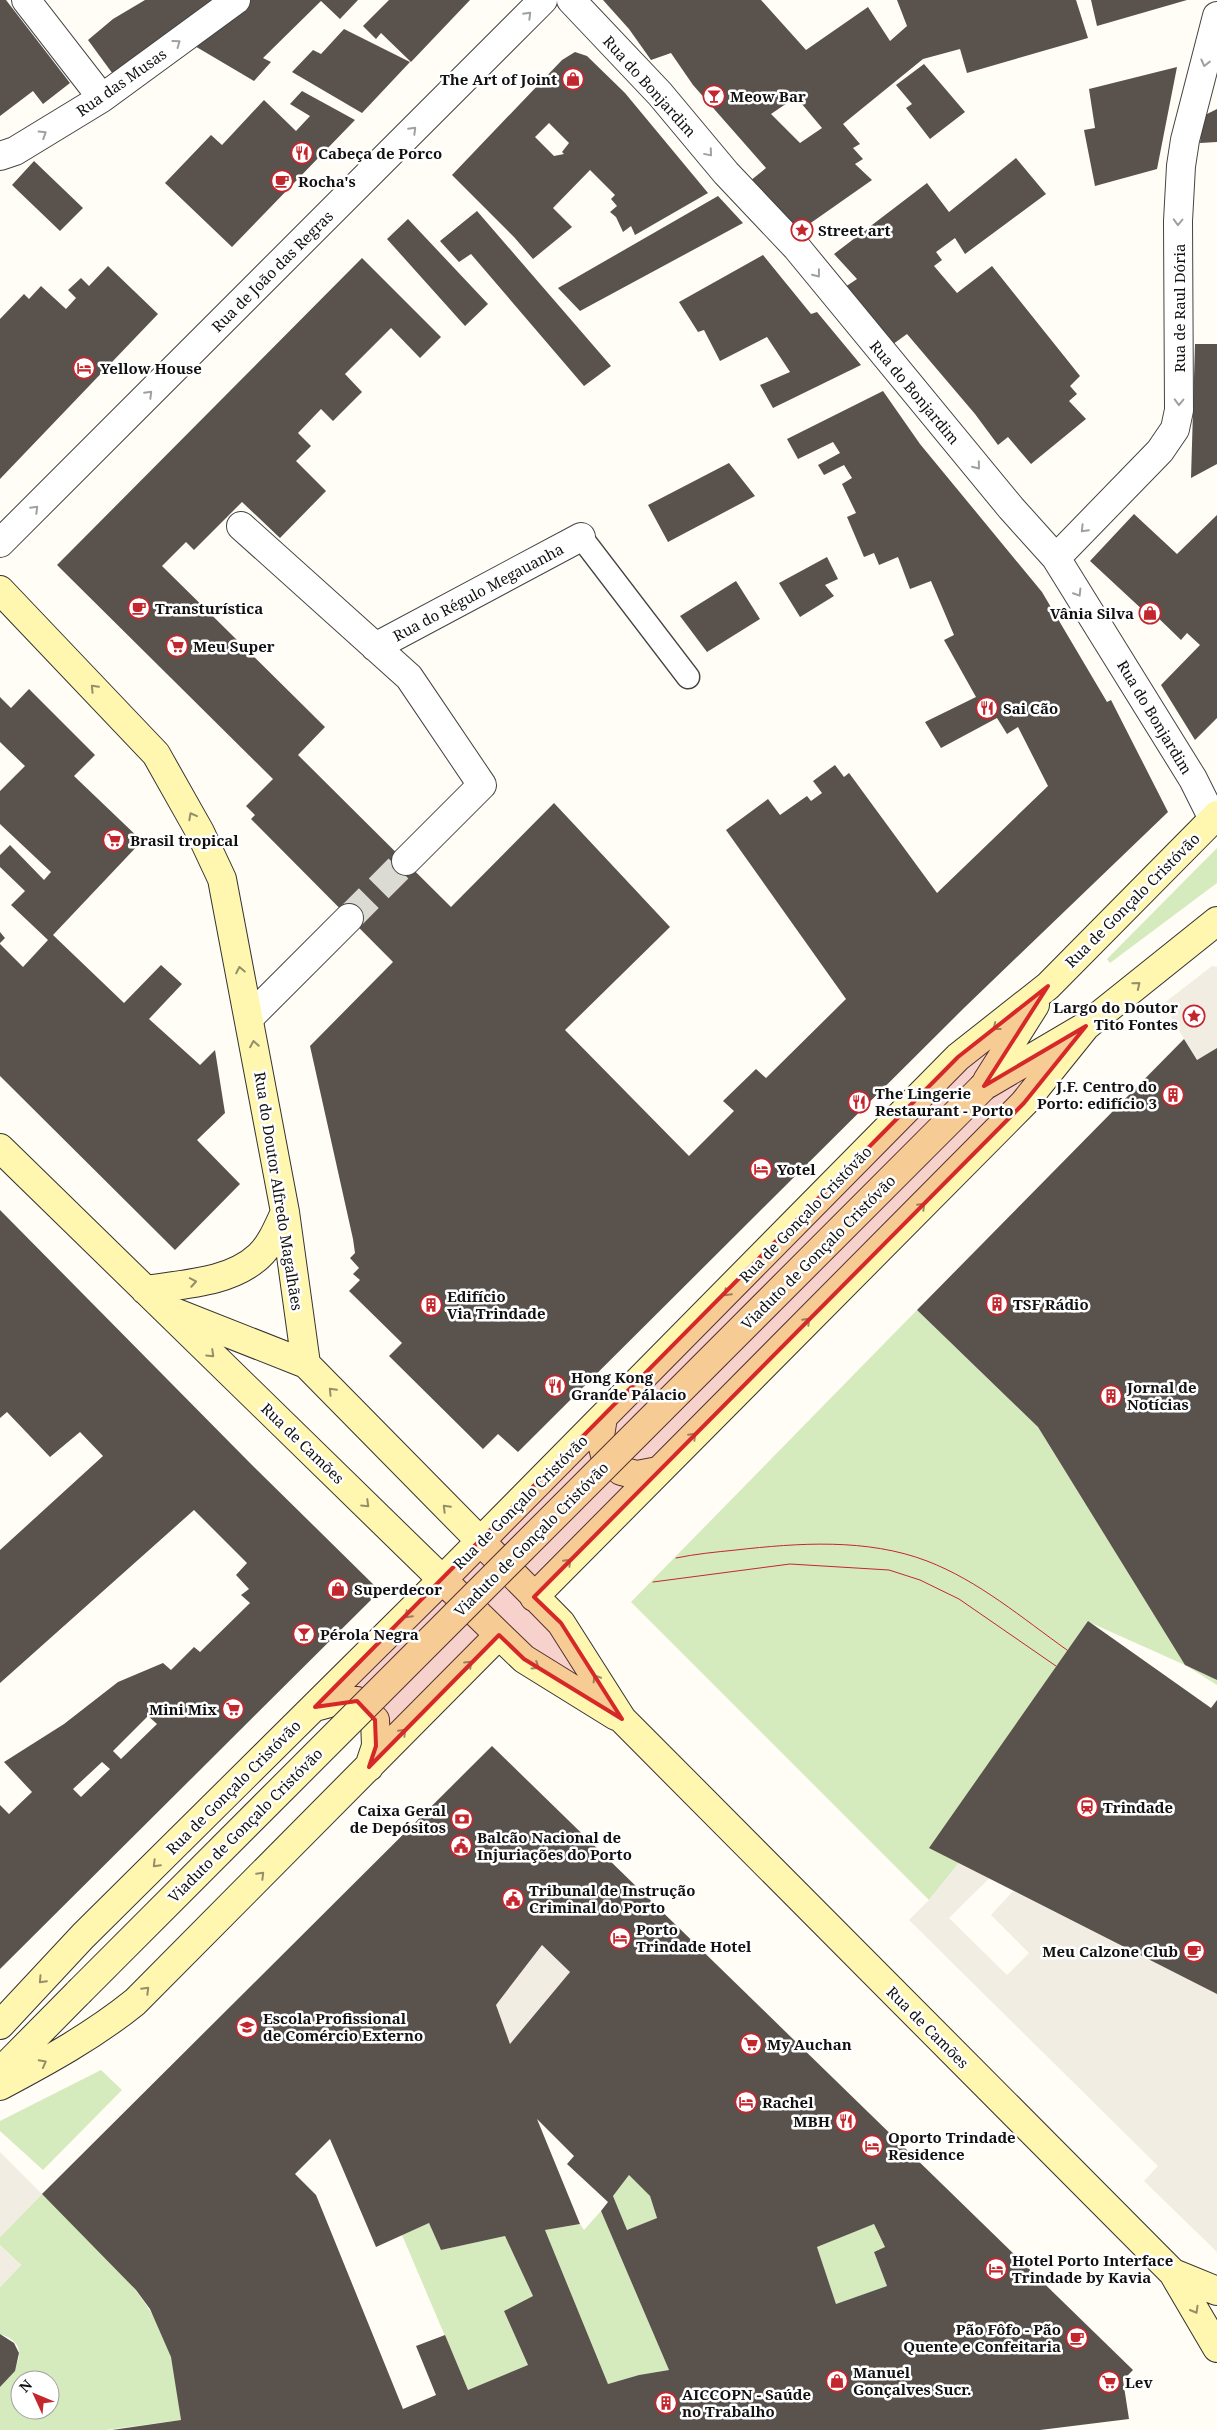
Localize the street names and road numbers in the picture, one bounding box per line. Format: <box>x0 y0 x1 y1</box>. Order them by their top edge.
street label: Rua do Bonjardim <box>599 31 701 141</box>
street label: Rua das Musas <box>72 43 170 120</box>
street label: Rua de João das Regras <box>207 206 337 336</box>
street label: Rua de Raul Dória <box>1169 243 1189 373</box>
street label: Rua do Bonjardim <box>866 336 964 448</box>
street label: Rua do Régulo Megauanha <box>389 538 567 646</box>
street label: Rua do Bonjardim <box>1113 656 1197 778</box>
street label: Rua de Gonçalo Cristóvão <box>1060 828 1204 972</box>
street label: Rua do Doutor Alfredo Magalhães <box>250 1070 308 1312</box>
street label: Rua de Gonçalo Cristóvão <box>734 1141 876 1287</box>
street label: Viaduto de Gonçalo Cristóvão <box>736 1170 900 1334</box>
street label: Rua de Camões <box>257 1398 349 1488</box>
street label: Rua de Gonçalo Cristóvão <box>448 1430 592 1574</box>
street label: Viaduto de Gonçalo Cristóvão <box>449 1457 613 1621</box>
street label: Rua de Gonçalo Cristóvão <box>161 1715 305 1859</box>
street label: Viaduto de Gonçalo Cristóvão <box>163 1743 327 1907</box>
street label: Rua de Camões <box>883 1982 973 2072</box>

